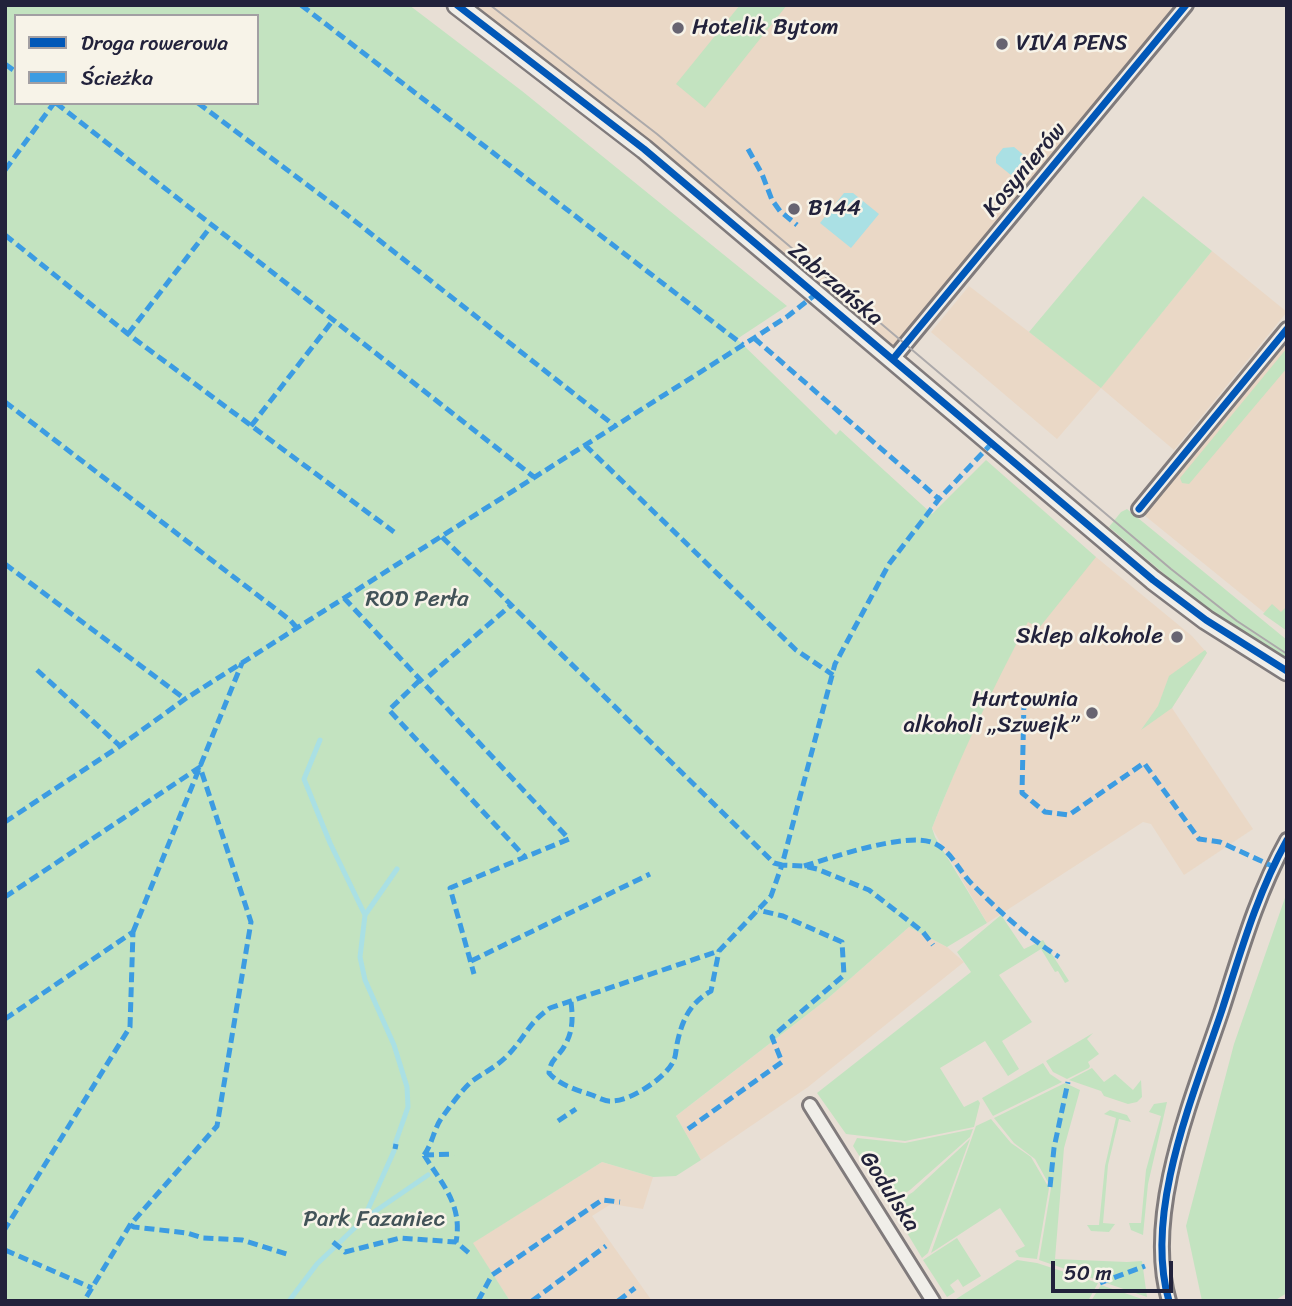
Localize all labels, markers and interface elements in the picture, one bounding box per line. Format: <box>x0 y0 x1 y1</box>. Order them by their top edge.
legend <box>14 14 259 105</box>
place label: Hotelik Bytom <box>692 14 839 42</box>
marker: Hotelik Bytom <box>670 20 686 36</box>
text: Droga rowerowa <box>81 24 228 62</box>
place label: VIVA PENS <box>1016 30 1127 58</box>
marker: VIVA PENS <box>994 36 1010 52</box>
text: Ścieżka <box>81 59 153 97</box>
street label: Kosynierów <box>977 117 1073 223</box>
place label: B144 <box>808 195 861 223</box>
marker: B144 <box>786 201 802 217</box>
street label: Zabrzańska <box>782 237 888 333</box>
park label: ROD Perła <box>366 586 468 614</box>
place label: Sklep alkohole <box>1016 623 1163 651</box>
marker: Sklep alkohole <box>1169 629 1185 645</box>
place label: Hurtownia alkoholi „Szwejk” <box>903 686 1078 740</box>
marker: Hurtownia alkoholi „Szwejk” <box>1084 705 1100 721</box>
street label: Godulska <box>853 1147 925 1237</box>
park label: Park Fazaniec <box>303 1206 445 1234</box>
scale bar <box>1054 1246 1176 1290</box>
text: 50 m <box>1064 1254 1112 1292</box>

